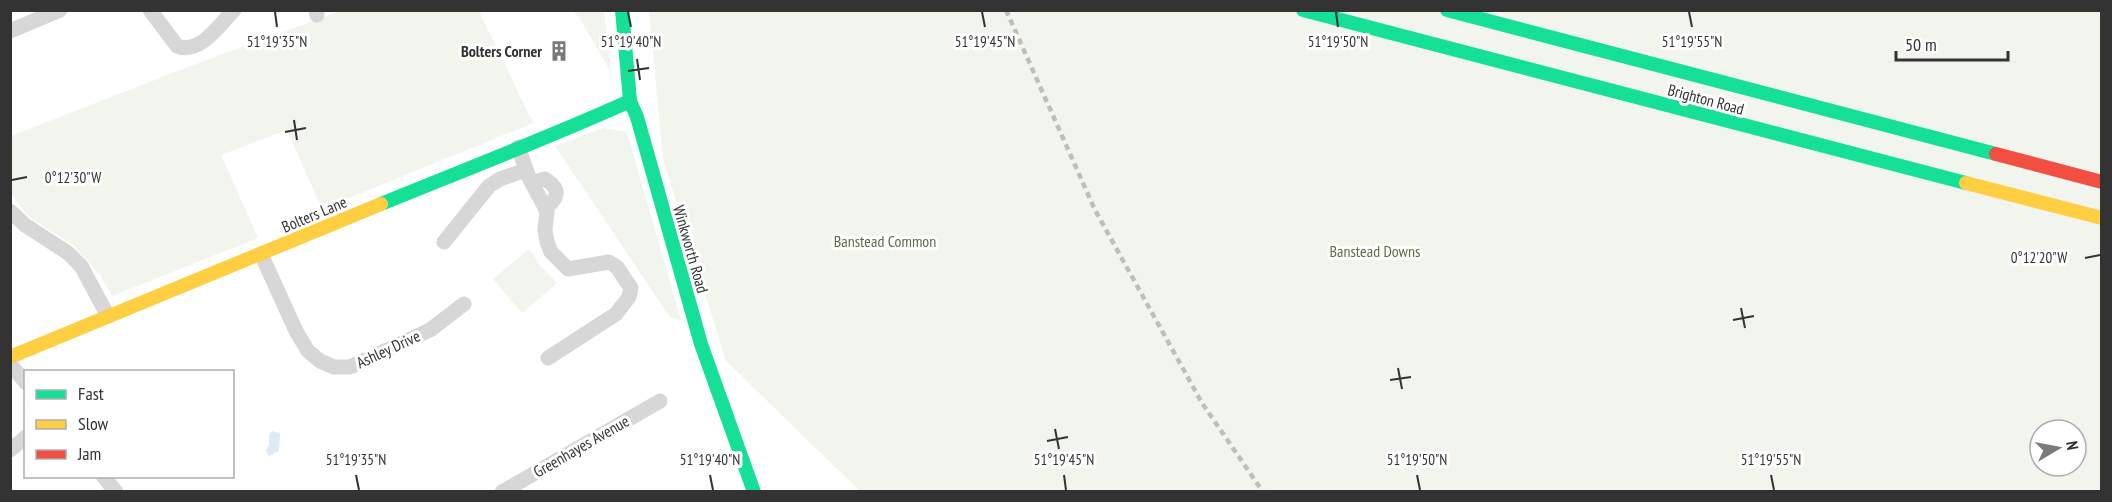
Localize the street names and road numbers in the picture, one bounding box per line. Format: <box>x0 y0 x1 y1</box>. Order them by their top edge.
street label: Brighton Road <box>1666 79 1746 119</box>
street label: Bolters Lane <box>278 191 350 237</box>
street label: Winkworth Road <box>669 203 713 295</box>
street label: Ashley Drive <box>353 326 423 372</box>
street label: Greenhayes Avenue <box>530 411 632 481</box>

